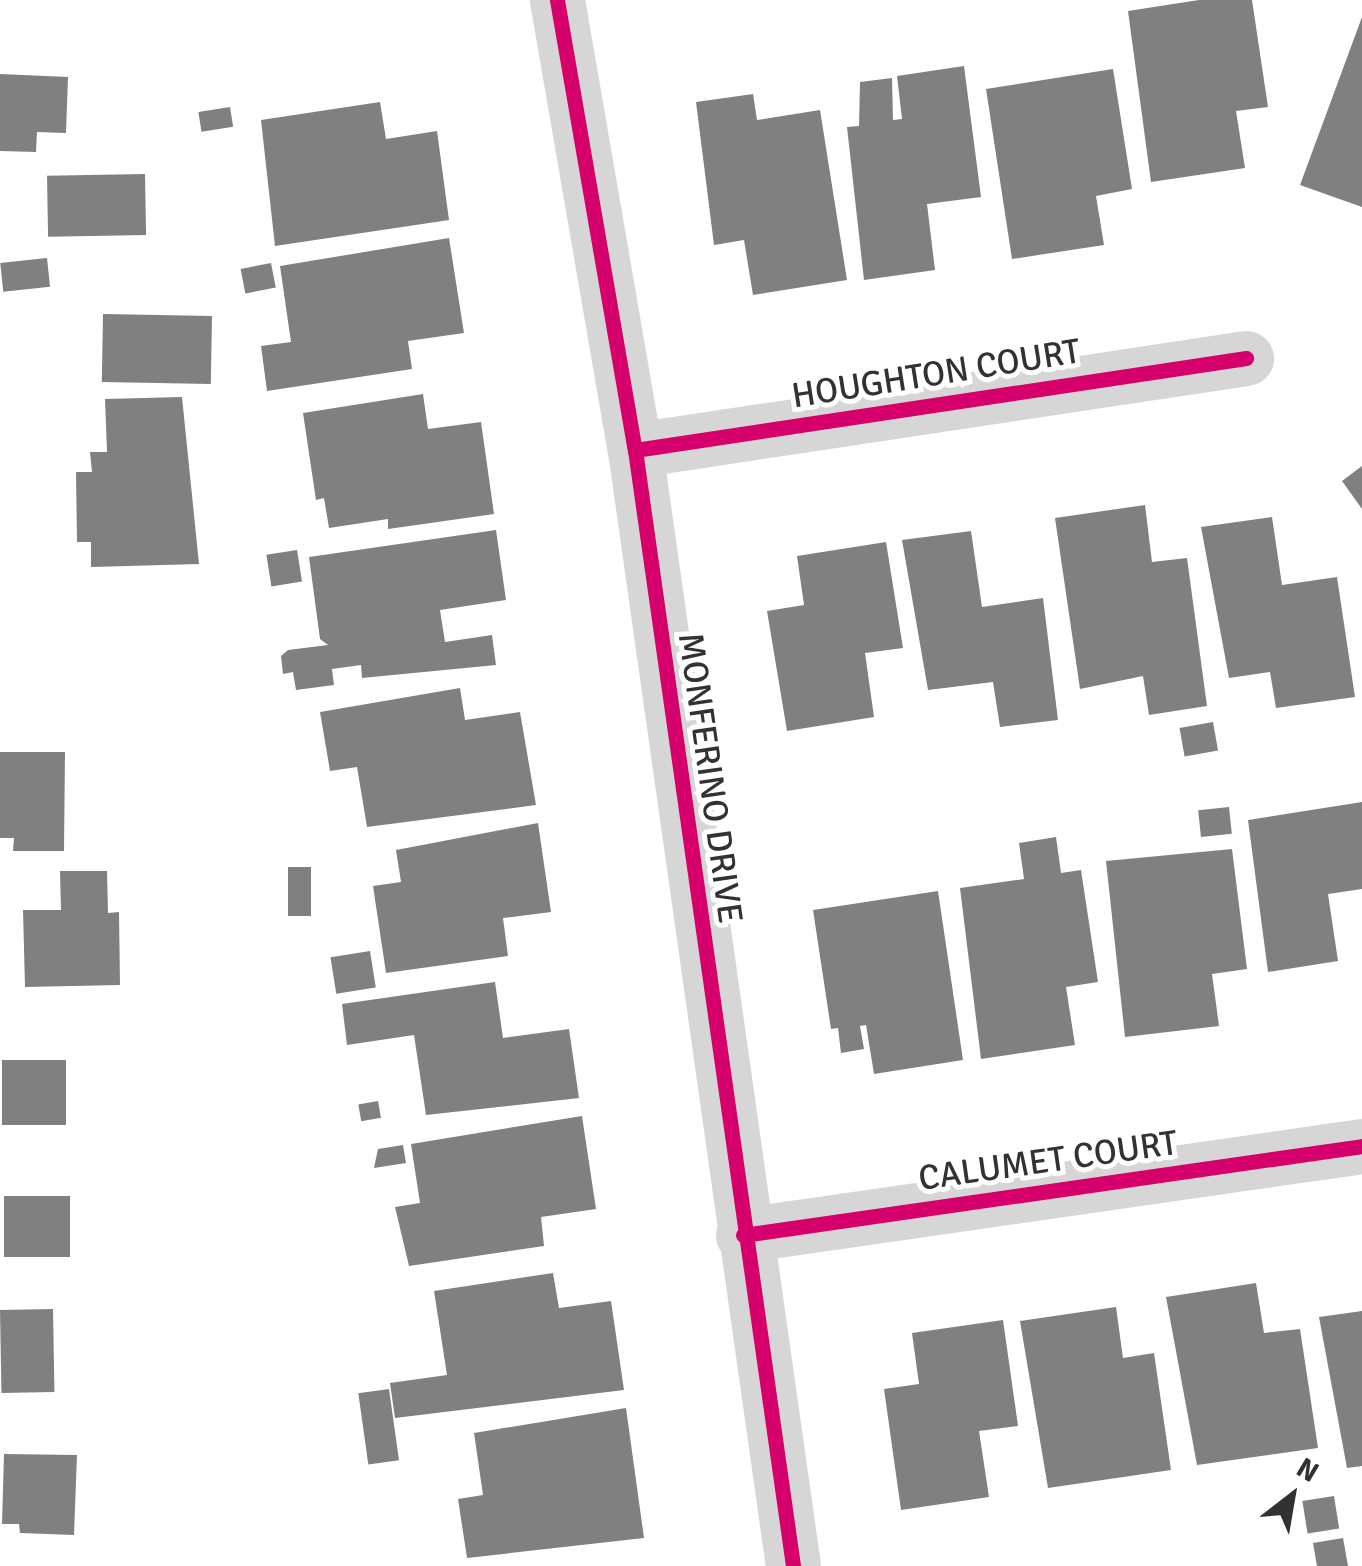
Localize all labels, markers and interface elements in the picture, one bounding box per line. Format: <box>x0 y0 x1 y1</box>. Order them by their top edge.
street label: HOUGHTON COURT <box>789 330 1083 418</box>
street label: MONFERINO DRIVE <box>669 630 751 926</box>
street label: CALUMET COURT <box>916 1122 1180 1200</box>
north arrow <box>1242 1446 1342 1546</box>
text: N <box>1290 1451 1325 1490</box>

